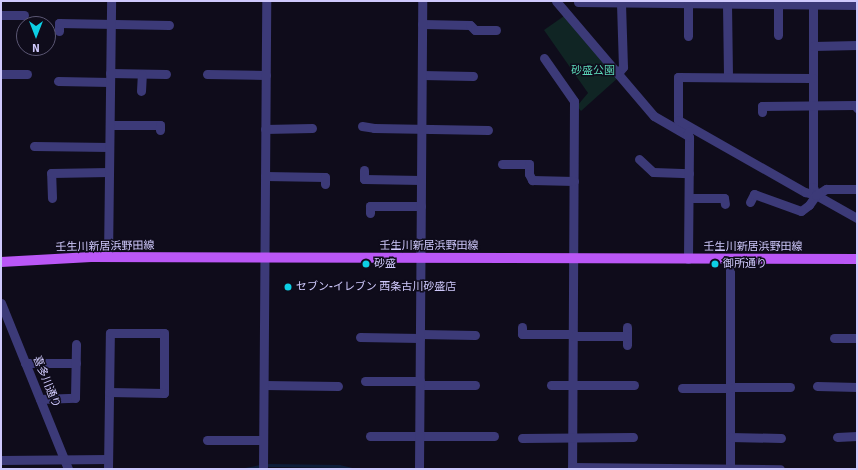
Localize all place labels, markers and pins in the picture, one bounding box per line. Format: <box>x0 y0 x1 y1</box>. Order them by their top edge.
place label: 砂盛 <box>374 257 396 271</box>
place label: 御所通り <box>723 257 767 271</box>
marker: 砂盛 <box>361 259 371 269</box>
marker: 御所通り <box>710 259 720 269</box>
place label: セブン-イレブン 西条古川砂盛店 <box>296 280 456 294</box>
marker: セブン-イレブン 西条古川砂盛店 <box>283 282 293 292</box>

